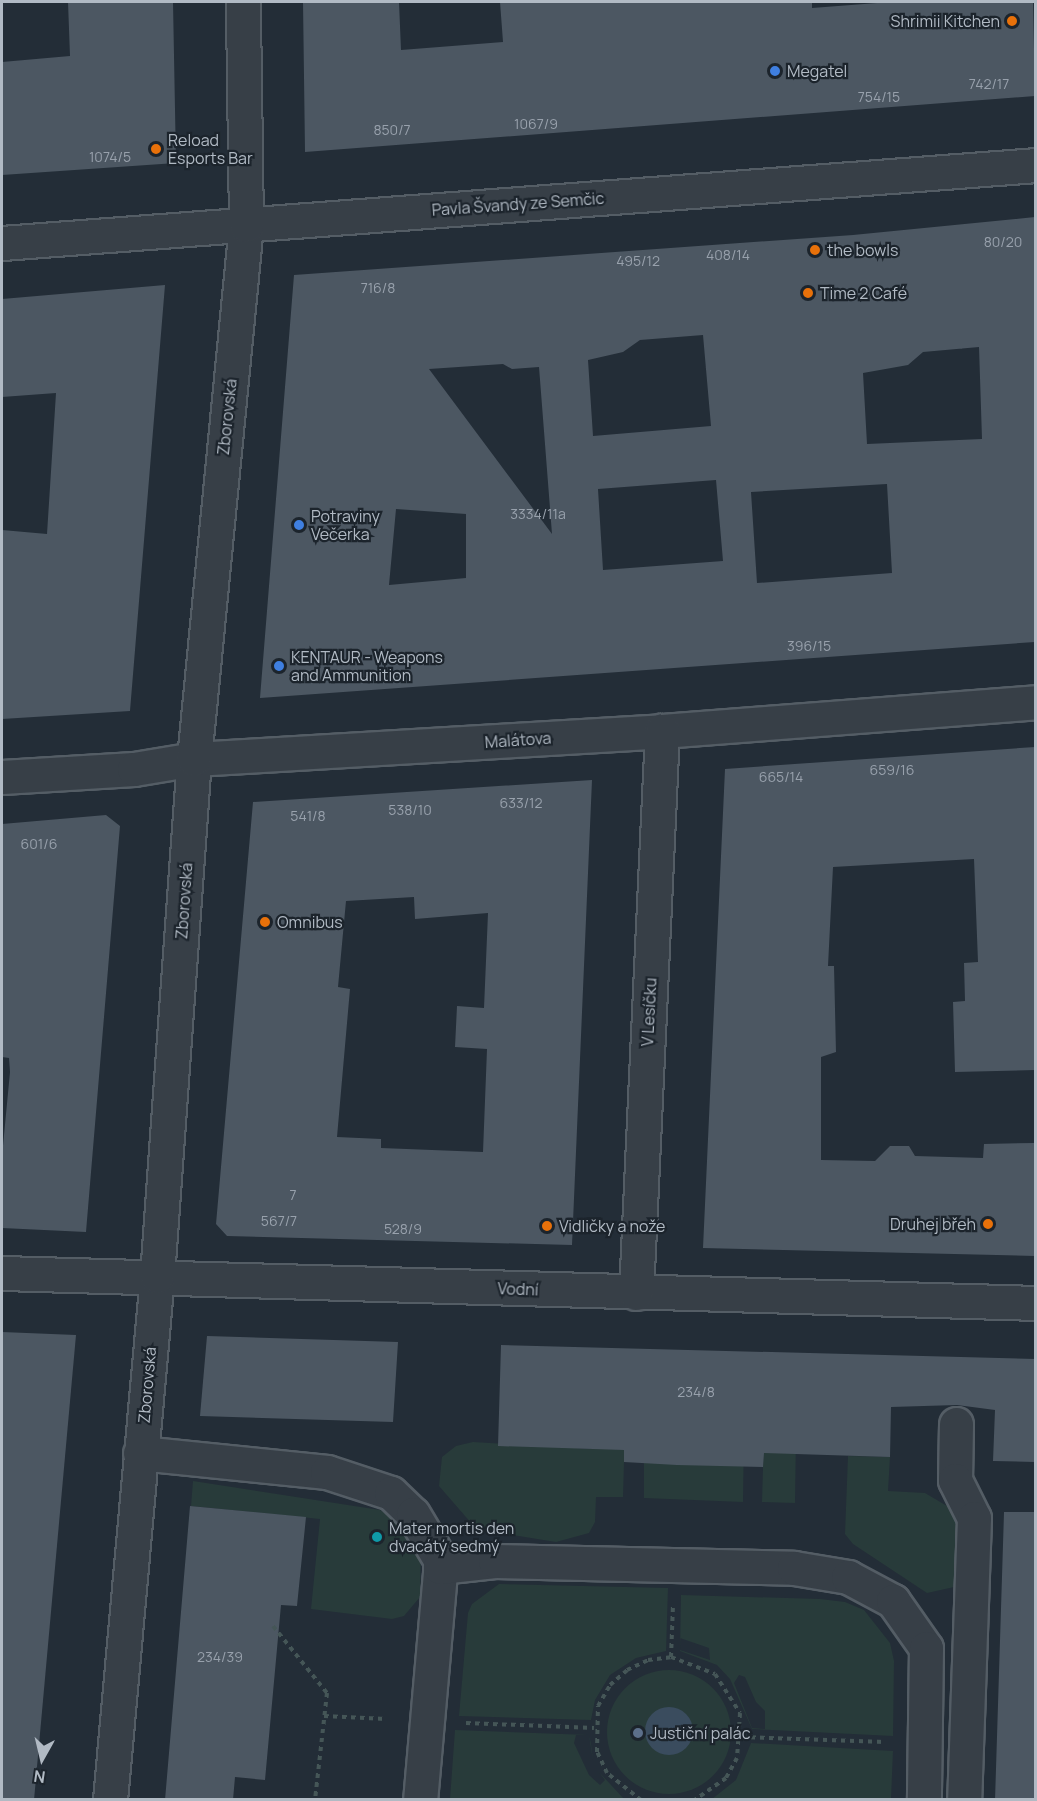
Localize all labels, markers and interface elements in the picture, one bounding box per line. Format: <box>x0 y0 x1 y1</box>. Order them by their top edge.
place label: Shrimii Kitchen <box>891 11 1000 31</box>
marker: Shrimii Kitchen <box>1005 14 1019 28</box>
place label: Megatel <box>787 61 847 81</box>
marker: Megatel <box>768 64 782 78</box>
house number: 742/17 <box>969 76 1009 92</box>
house number: 754/15 <box>858 89 900 105</box>
house number: 1067/9 <box>514 116 558 132</box>
house number: 850/7 <box>373 122 411 138</box>
place label: Reload Esports Bar <box>168 130 253 168</box>
marker: Reload Esports Bar <box>149 142 163 156</box>
house number: 1074/5 <box>89 149 131 165</box>
street label: Pavla Švandy ze Semčic <box>431 188 605 220</box>
house number: 80/20 <box>984 234 1022 250</box>
place label: the bowls <box>827 240 898 260</box>
marker: the bowls <box>808 243 822 257</box>
house number: 408/14 <box>706 247 750 263</box>
house number: 495/12 <box>616 253 660 269</box>
house number: 716/8 <box>361 280 395 296</box>
place label: Time 2 Café <box>820 283 907 303</box>
marker: Time 2 Café <box>801 286 815 300</box>
street label: Zborovská <box>213 378 241 456</box>
place label: Potraviny Večerka <box>311 506 380 544</box>
house number: 3334/11a <box>510 506 566 522</box>
marker: Potraviny Večerka <box>292 518 306 532</box>
house number: 396/15 <box>787 638 831 654</box>
place label: KENTAUR - Weapons and Ammunition <box>291 647 443 685</box>
marker: KENTAUR - Weapons and Ammunition <box>272 659 286 673</box>
street label: Malátova <box>484 728 552 752</box>
house number: 659/16 <box>869 762 915 778</box>
house number: 665/14 <box>759 769 803 785</box>
house number: 633/12 <box>499 795 543 811</box>
house number: 538/10 <box>388 802 432 818</box>
house number: 541/8 <box>290 808 326 824</box>
house number: 601/6 <box>21 836 57 852</box>
street label: Zborovská <box>172 862 196 940</box>
place label: Omnibus <box>277 912 343 932</box>
marker: Omnibus <box>258 915 272 929</box>
street label: V Lesíčku <box>638 977 660 1047</box>
house number: 7 <box>289 1187 297 1203</box>
house number: 567/7 <box>261 1213 297 1229</box>
place label: Druhej břeh <box>890 1214 976 1234</box>
place label: Vidličky a nože <box>559 1216 665 1236</box>
marker: Druhej břeh <box>981 1217 995 1231</box>
marker: Vidličky a nože <box>540 1219 554 1233</box>
house number: 528/9 <box>384 1221 422 1237</box>
street label: Vodní <box>497 1279 539 1299</box>
street label: Zborovská <box>134 1346 160 1424</box>
house number: 234/8 <box>677 1384 715 1400</box>
place label: Mater mortis den dvacátý sedmý <box>389 1518 514 1556</box>
marker: Mater mortis den dvacátý sedmý <box>370 1530 384 1544</box>
house number: 234/39 <box>197 1649 243 1665</box>
place label: Justiční palác <box>650 1723 751 1743</box>
marker: Justiční palác <box>631 1726 645 1740</box>
north arrow <box>12 1729 72 1789</box>
text: N <box>32 1765 47 1789</box>

